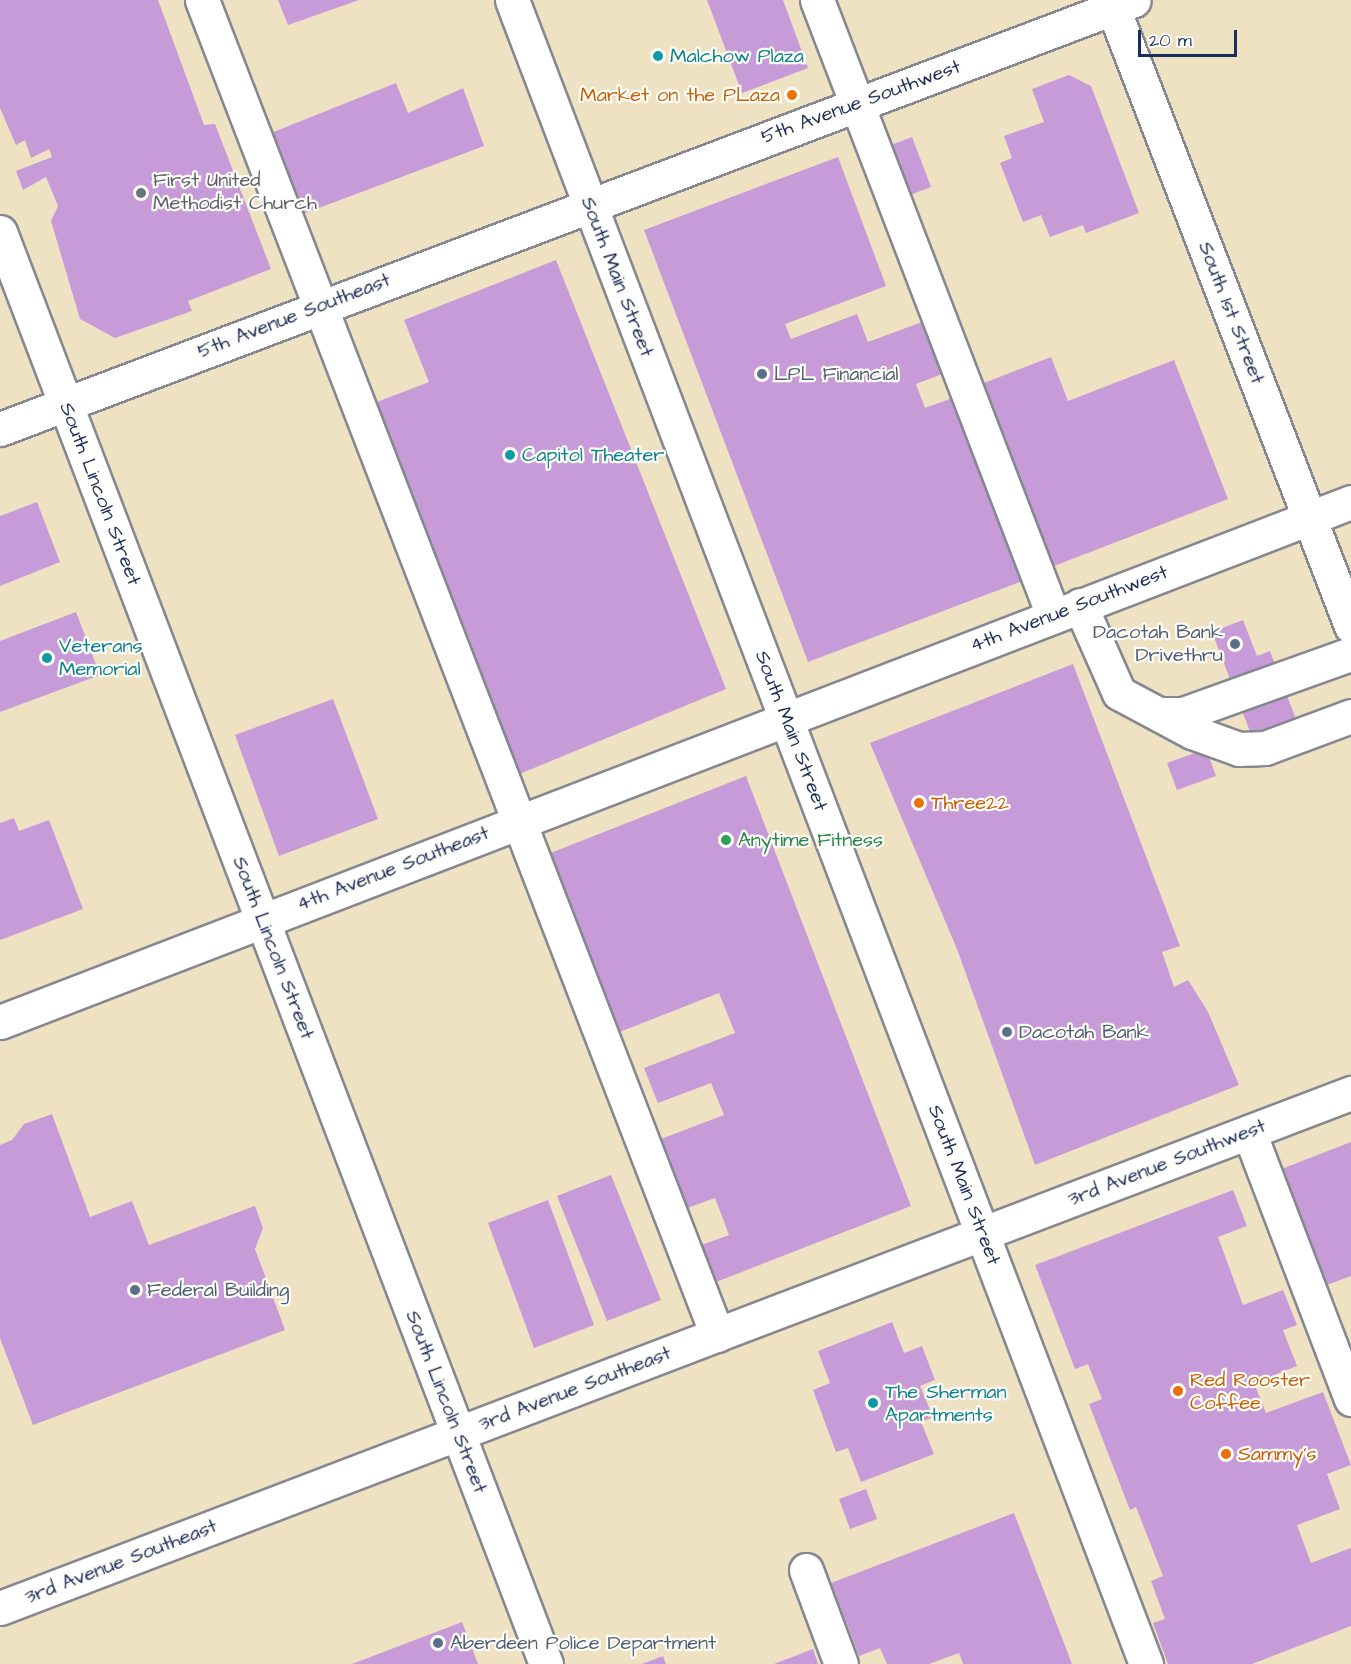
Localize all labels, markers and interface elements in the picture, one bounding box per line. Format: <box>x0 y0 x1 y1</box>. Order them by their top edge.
scale bar <box>1141 18 1240 56</box>
text: 20 m <box>1149 28 1192 53</box>
place label: Malchow Plaza <box>670 44 804 68</box>
marker: Malchow Plaza <box>651 49 665 63</box>
street label: 5th Avenue Southwest <box>758 55 964 149</box>
place label: Market on the PLaza <box>580 83 780 107</box>
marker: Market on the PLaza <box>785 88 799 102</box>
place label: First United Methodist Church <box>153 169 317 216</box>
marker: First United Methodist Church <box>134 186 148 200</box>
street label: South Main Street <box>575 193 659 361</box>
street label: South 1st Street <box>1193 238 1269 388</box>
street label: 5th Avenue Southeast <box>194 268 394 364</box>
place label: LPL Financial <box>774 362 899 386</box>
marker: LPL Financial <box>755 367 769 381</box>
street label: South Lincoln Street <box>54 399 146 589</box>
place label: Capitol Theater <box>522 443 664 467</box>
marker: Capitol Theater <box>503 448 517 462</box>
street label: 4th Avenue Southwest <box>967 560 1171 658</box>
place label: Dacotah Bank Drivethru <box>1093 620 1223 667</box>
place label: Veterans Memorial <box>59 634 143 681</box>
marker: Dacotah Bank Drivethru <box>1228 637 1242 651</box>
street label: South Main Street <box>749 647 833 815</box>
marker: Veterans Memorial <box>40 651 54 665</box>
place label: Three22 <box>931 791 1009 815</box>
marker: Three22 <box>912 796 926 810</box>
street label: 4th Avenue Southeast <box>293 821 493 917</box>
place label: Anytime Fitness <box>738 828 883 852</box>
marker: Anytime Fitness <box>719 833 733 847</box>
street label: South Lincoln Street <box>227 853 319 1043</box>
place label: Dacotah Bank <box>1019 1020 1149 1044</box>
marker: Dacotah Bank <box>1000 1025 1014 1039</box>
street label: South Main Street <box>922 1101 1006 1269</box>
street label: 3rd Avenue Southwest <box>1065 1114 1269 1212</box>
place label: Federal Building <box>147 1278 289 1302</box>
marker: Federal Building <box>128 1283 142 1297</box>
street label: South Lincoln Street <box>400 1307 492 1497</box>
street label: 3rd Avenue Southeast <box>476 1341 674 1437</box>
place label: Red Rooster Coffee <box>1190 1368 1310 1415</box>
place label: The Sherman Apartments <box>885 1380 1007 1427</box>
marker: Red Rooster Coffee <box>1171 1384 1185 1398</box>
marker: The Sherman Apartments <box>866 1396 880 1410</box>
place label: Sammy's <box>1238 1442 1316 1466</box>
marker: Sammy's <box>1219 1447 1233 1461</box>
street label: 3rd Avenue Southeast <box>22 1514 220 1610</box>
place label: Aberdeen Police Department <box>450 1631 716 1655</box>
marker: Aberdeen Police Department <box>431 1636 445 1650</box>

